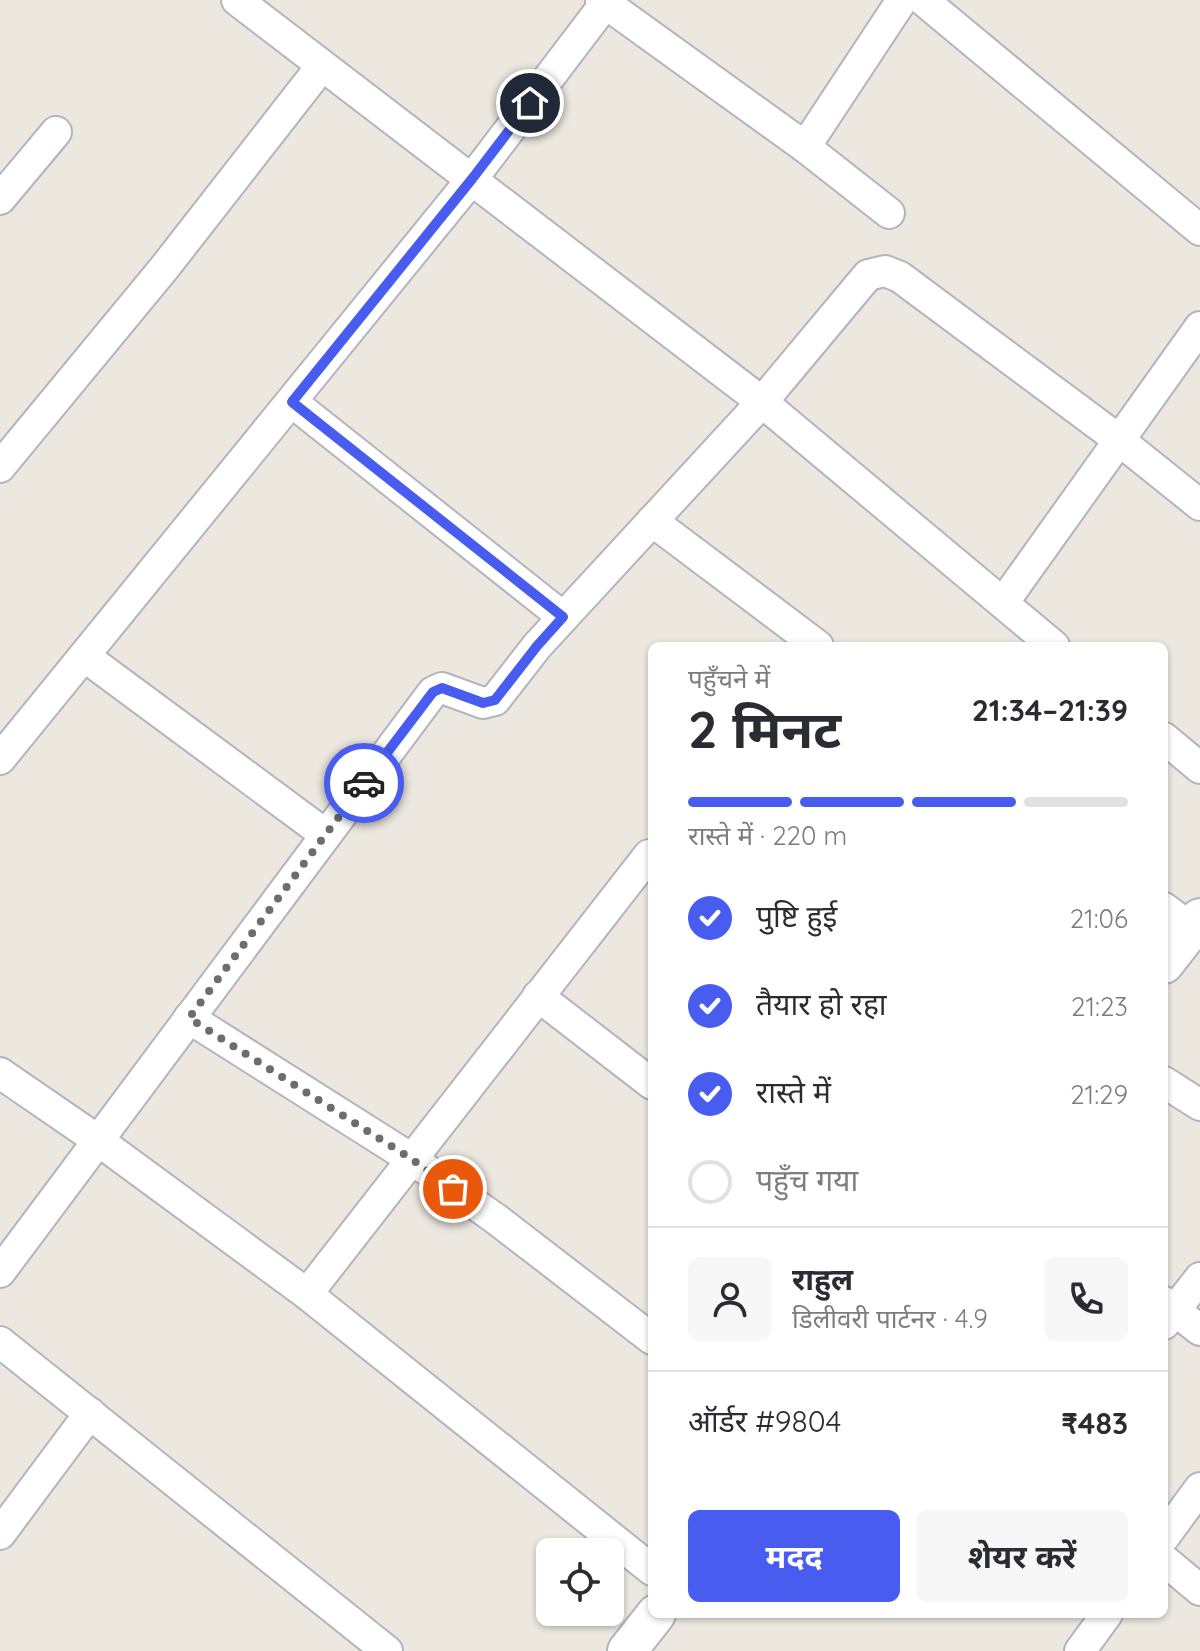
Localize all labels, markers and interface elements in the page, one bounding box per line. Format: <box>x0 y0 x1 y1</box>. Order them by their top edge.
pin <box>496 69 564 137</box>
icon: home <box>508 81 552 125</box>
text: पहुँचने में <box>688 662 770 695</box>
text: 21:34–21:39 <box>972 691 1128 729</box>
text: 2 मिनट <box>688 696 841 761</box>
courier <box>324 743 404 823</box>
icon: car <box>342 761 386 805</box>
text: रास्ते में · 220 m <box>688 819 847 852</box>
icon: check <box>688 896 732 940</box>
text: पुष्टि हुई <box>756 897 837 935</box>
text: 21:06 <box>1070 902 1128 935</box>
icon: check <box>688 984 732 1028</box>
text: तैयार हो रहा <box>756 985 887 1023</box>
text: 21:23 <box>1071 990 1128 1023</box>
icon: check <box>688 1072 732 1116</box>
text: रास्ते में <box>756 1073 831 1111</box>
text: 21:29 <box>1070 1078 1128 1111</box>
pin <box>419 1155 487 1223</box>
text: पहुँच गया <box>756 1161 858 1199</box>
icon: bag <box>431 1167 475 1211</box>
button: person <box>688 1257 772 1341</box>
button: phone <box>1044 1257 1128 1341</box>
text: राहुल <box>792 1260 853 1298</box>
text: डिलीवरी पार्टनर · 4.9 <box>792 1302 988 1335</box>
text: ऑर्डर #9804 <box>688 1402 841 1440</box>
text: ₹483 <box>1061 1404 1128 1442</box>
button: मदद <box>688 1510 900 1602</box>
button: शेयर करें <box>916 1510 1128 1602</box>
map controls <box>536 1538 624 1626</box>
button: locate <box>536 1538 624 1626</box>

